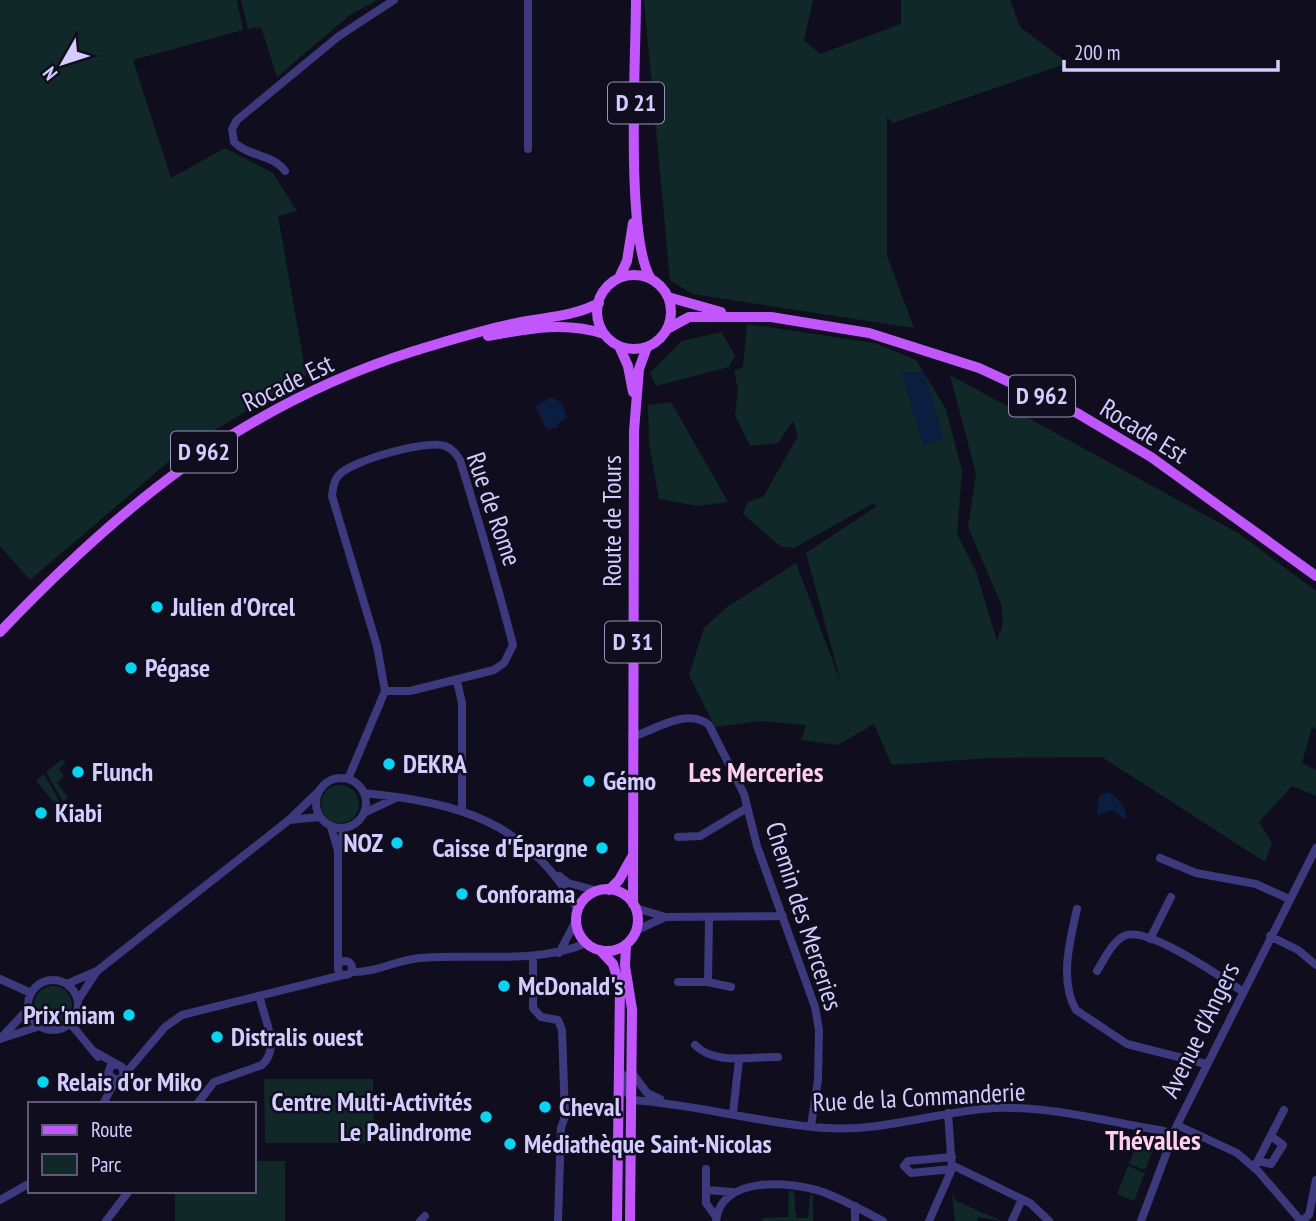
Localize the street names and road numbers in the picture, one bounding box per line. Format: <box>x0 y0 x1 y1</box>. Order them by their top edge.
road number: D 21 <box>608 82 664 124</box>
street label: Rocade Est <box>237 346 339 419</box>
road number: D 962 <box>1009 376 1075 416</box>
street label: Rocade Est <box>1094 391 1194 470</box>
road number: D 962 <box>171 432 237 472</box>
street label: Rue de Rome <box>460 448 529 570</box>
street label: Route de Tours <box>595 455 628 587</box>
road number: D 31 <box>605 622 661 662</box>
street label: Chemin des Merceries <box>758 817 850 1014</box>
street label: Avenue d'Angers <box>1153 957 1246 1103</box>
street label: Rue de la Commanderie <box>812 1074 1026 1119</box>

